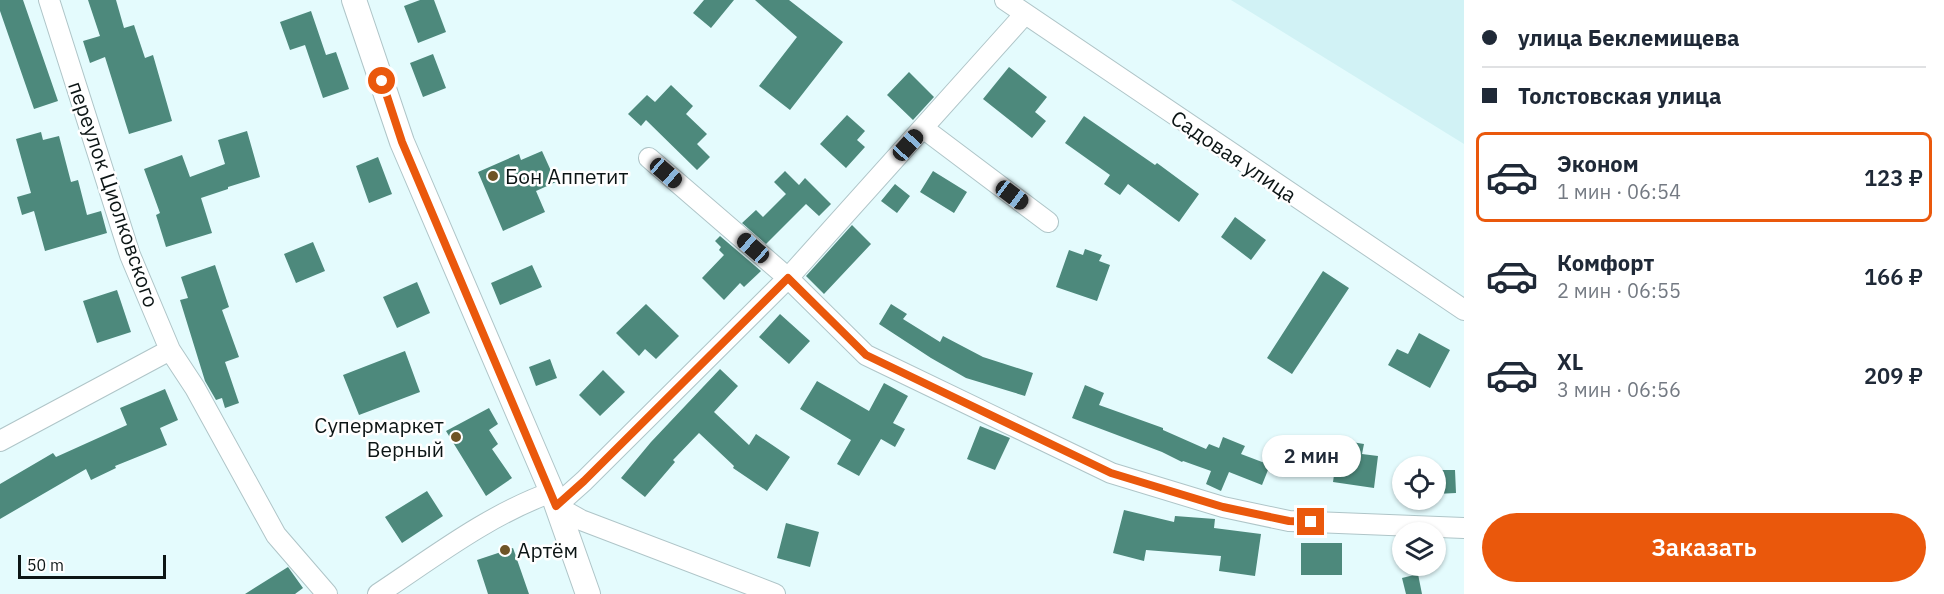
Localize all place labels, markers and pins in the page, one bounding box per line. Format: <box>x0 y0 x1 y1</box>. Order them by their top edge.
place label: Бон Аппетит <box>505 162 628 190</box>
marker: Бон Аппетит <box>486 169 500 183</box>
place label: Супермаркет Верный <box>314 411 444 463</box>
marker: Супермаркет Верный <box>449 430 463 444</box>
place label: Артём <box>517 536 578 564</box>
marker: Артём <box>498 543 512 557</box>

